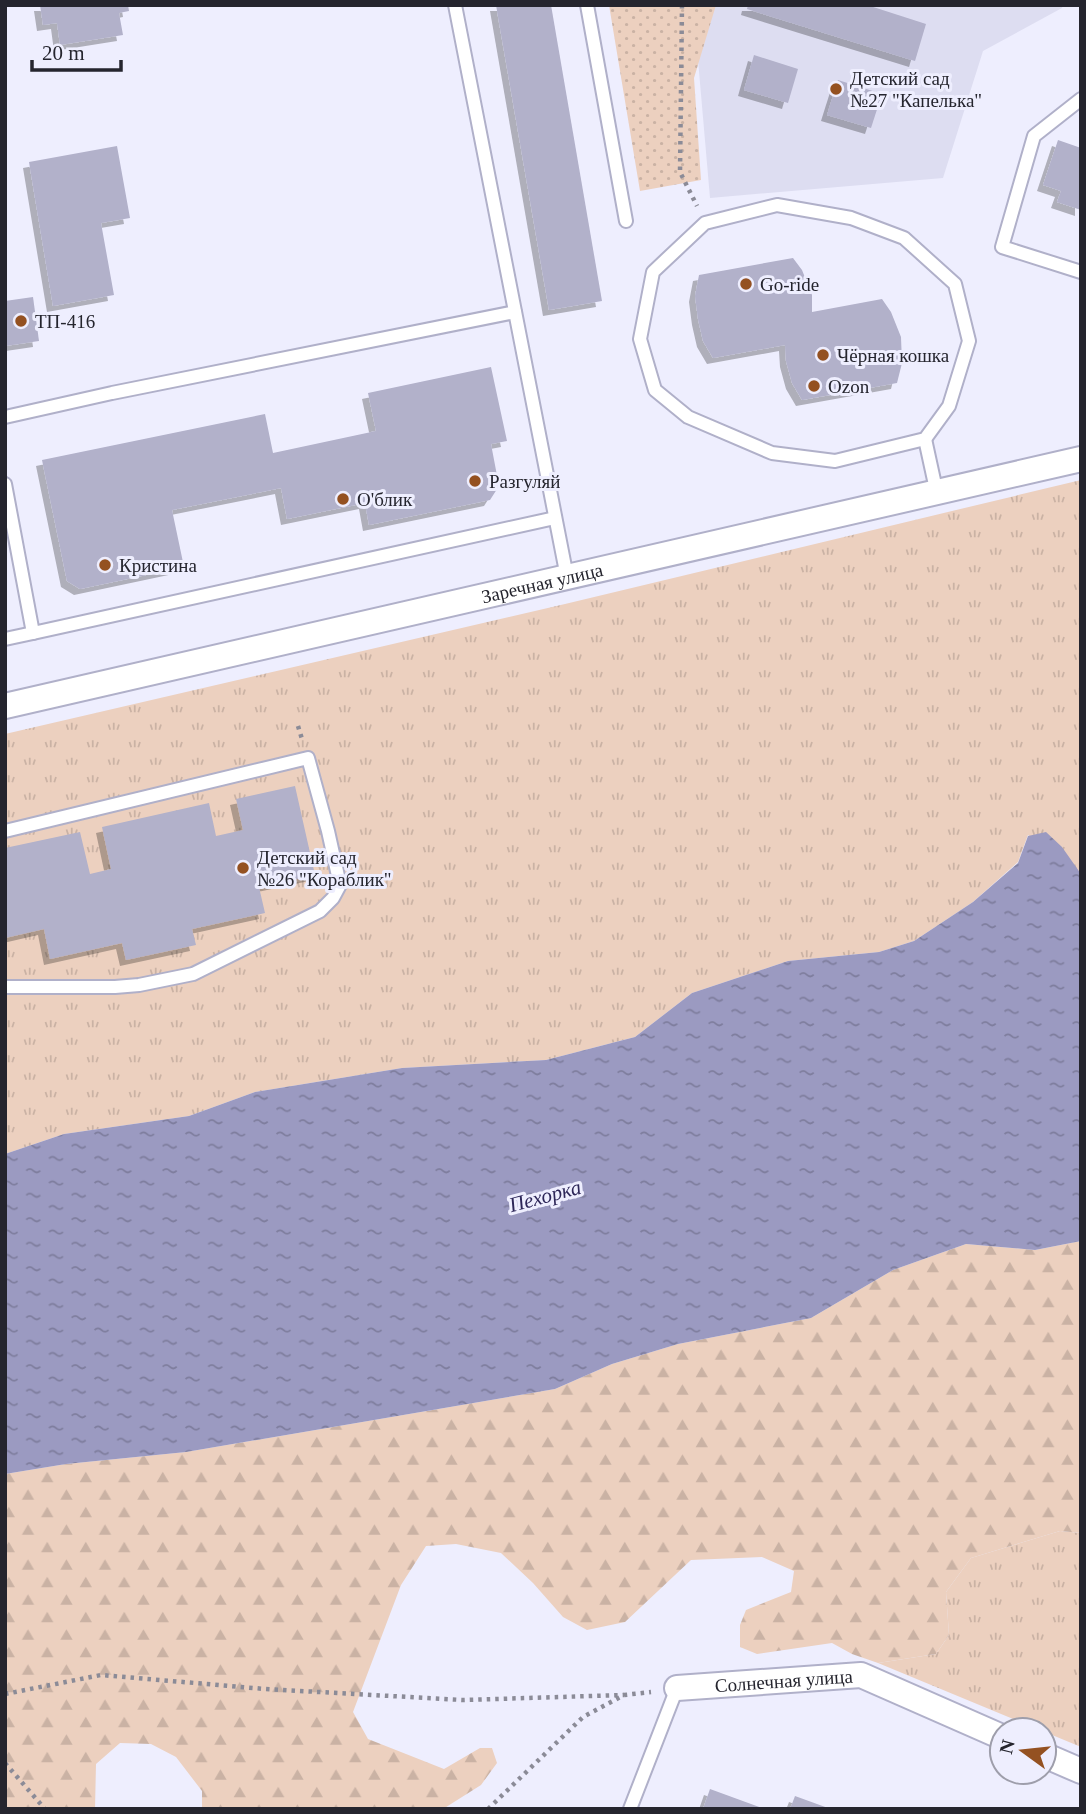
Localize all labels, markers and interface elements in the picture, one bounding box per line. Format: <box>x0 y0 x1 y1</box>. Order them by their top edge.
scale bar <box>32 28 121 72</box>
text: 20 m <box>42 41 85 65</box>
place label: Детский сад №27 "Капелька" <box>850 68 982 111</box>
marker: Детский сад №27 "Капелька" <box>828 81 844 97</box>
place label: Go-ride <box>760 274 819 295</box>
marker: Go-ride <box>738 276 754 292</box>
place label: ТП-416 <box>35 311 95 332</box>
marker: ТП-416 <box>13 313 29 329</box>
place label: Чёрная кошка <box>837 345 950 366</box>
marker: Чёрная кошка <box>815 347 831 363</box>
place label: Ozon <box>828 376 870 397</box>
marker: Ozon <box>806 378 822 394</box>
place label: Разгуляй <box>489 471 560 492</box>
marker: Разгуляй <box>467 473 483 489</box>
place label: О'блик <box>357 489 413 510</box>
marker: О'блик <box>335 491 351 507</box>
place label: Кристина <box>119 555 197 576</box>
marker: Кристина <box>97 557 113 573</box>
street label: Заречная улица <box>479 559 605 607</box>
place label: Детский сад №26 "Кораблик" <box>257 847 392 890</box>
marker: Детский сад №26 "Кораблик" <box>235 860 251 876</box>
water label: Пехорка <box>505 1175 584 1217</box>
street label: Солнечная улица <box>714 1666 854 1696</box>
north arrow <box>988 1716 1058 1786</box>
text: N <box>995 1737 1019 1756</box>

